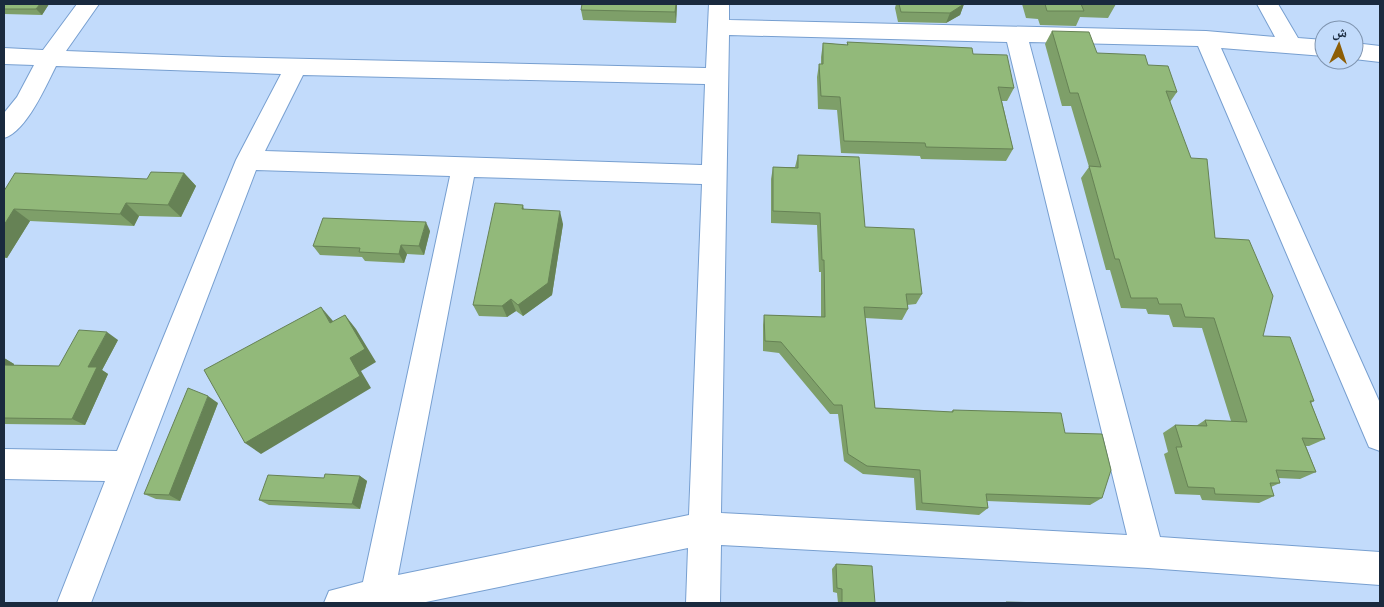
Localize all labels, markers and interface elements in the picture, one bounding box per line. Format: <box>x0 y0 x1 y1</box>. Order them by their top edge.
north arrow <box>1314 20 1364 70</box>
text: ش <box>1332 22 1348 42</box>

